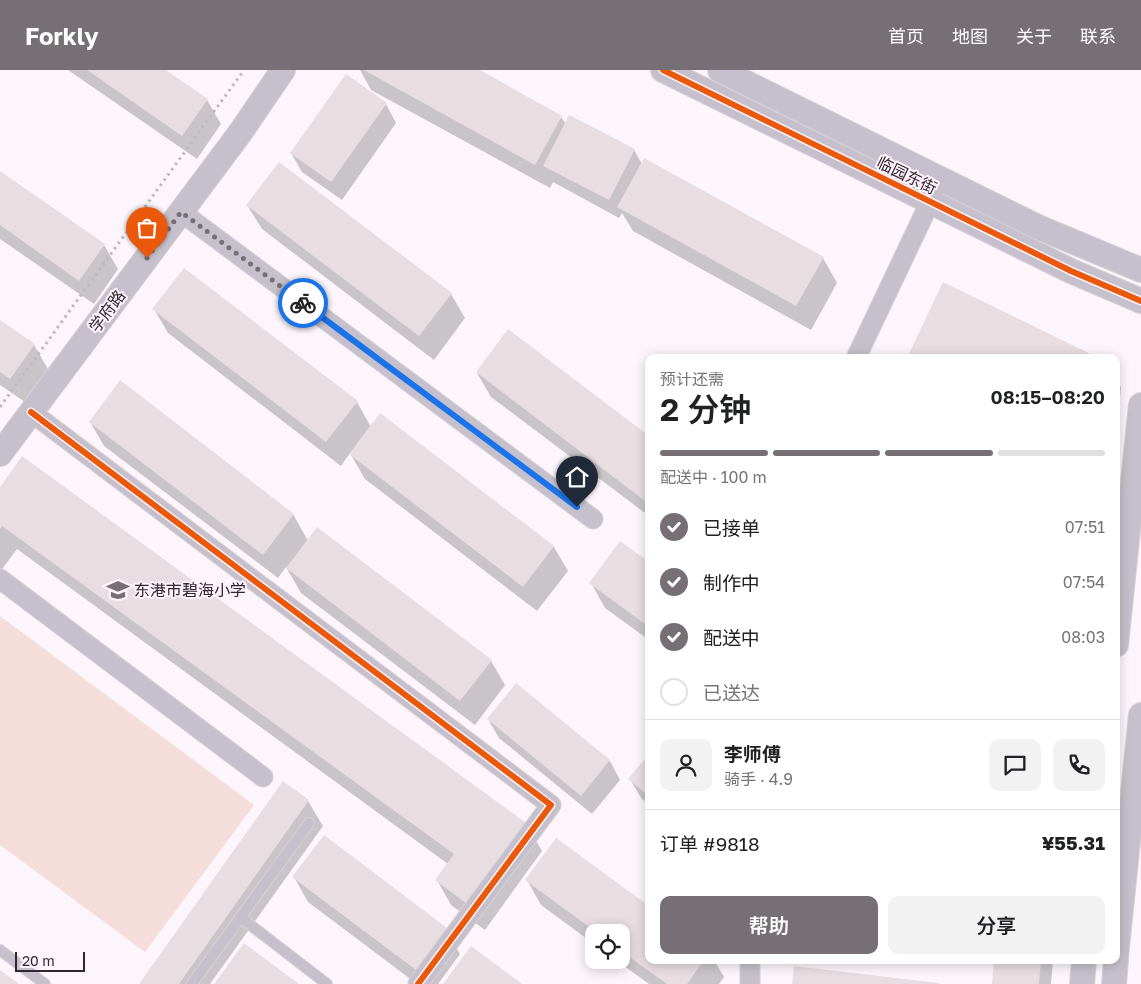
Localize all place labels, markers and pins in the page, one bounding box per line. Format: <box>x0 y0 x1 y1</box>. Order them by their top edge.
pin <box>126 207 168 258</box>
pin <box>556 456 598 507</box>
school or university icon: 东港市碧海小学 <box>105 577 131 603</box>
place label: 东港市碧海小学 <box>134 580 246 600</box>

